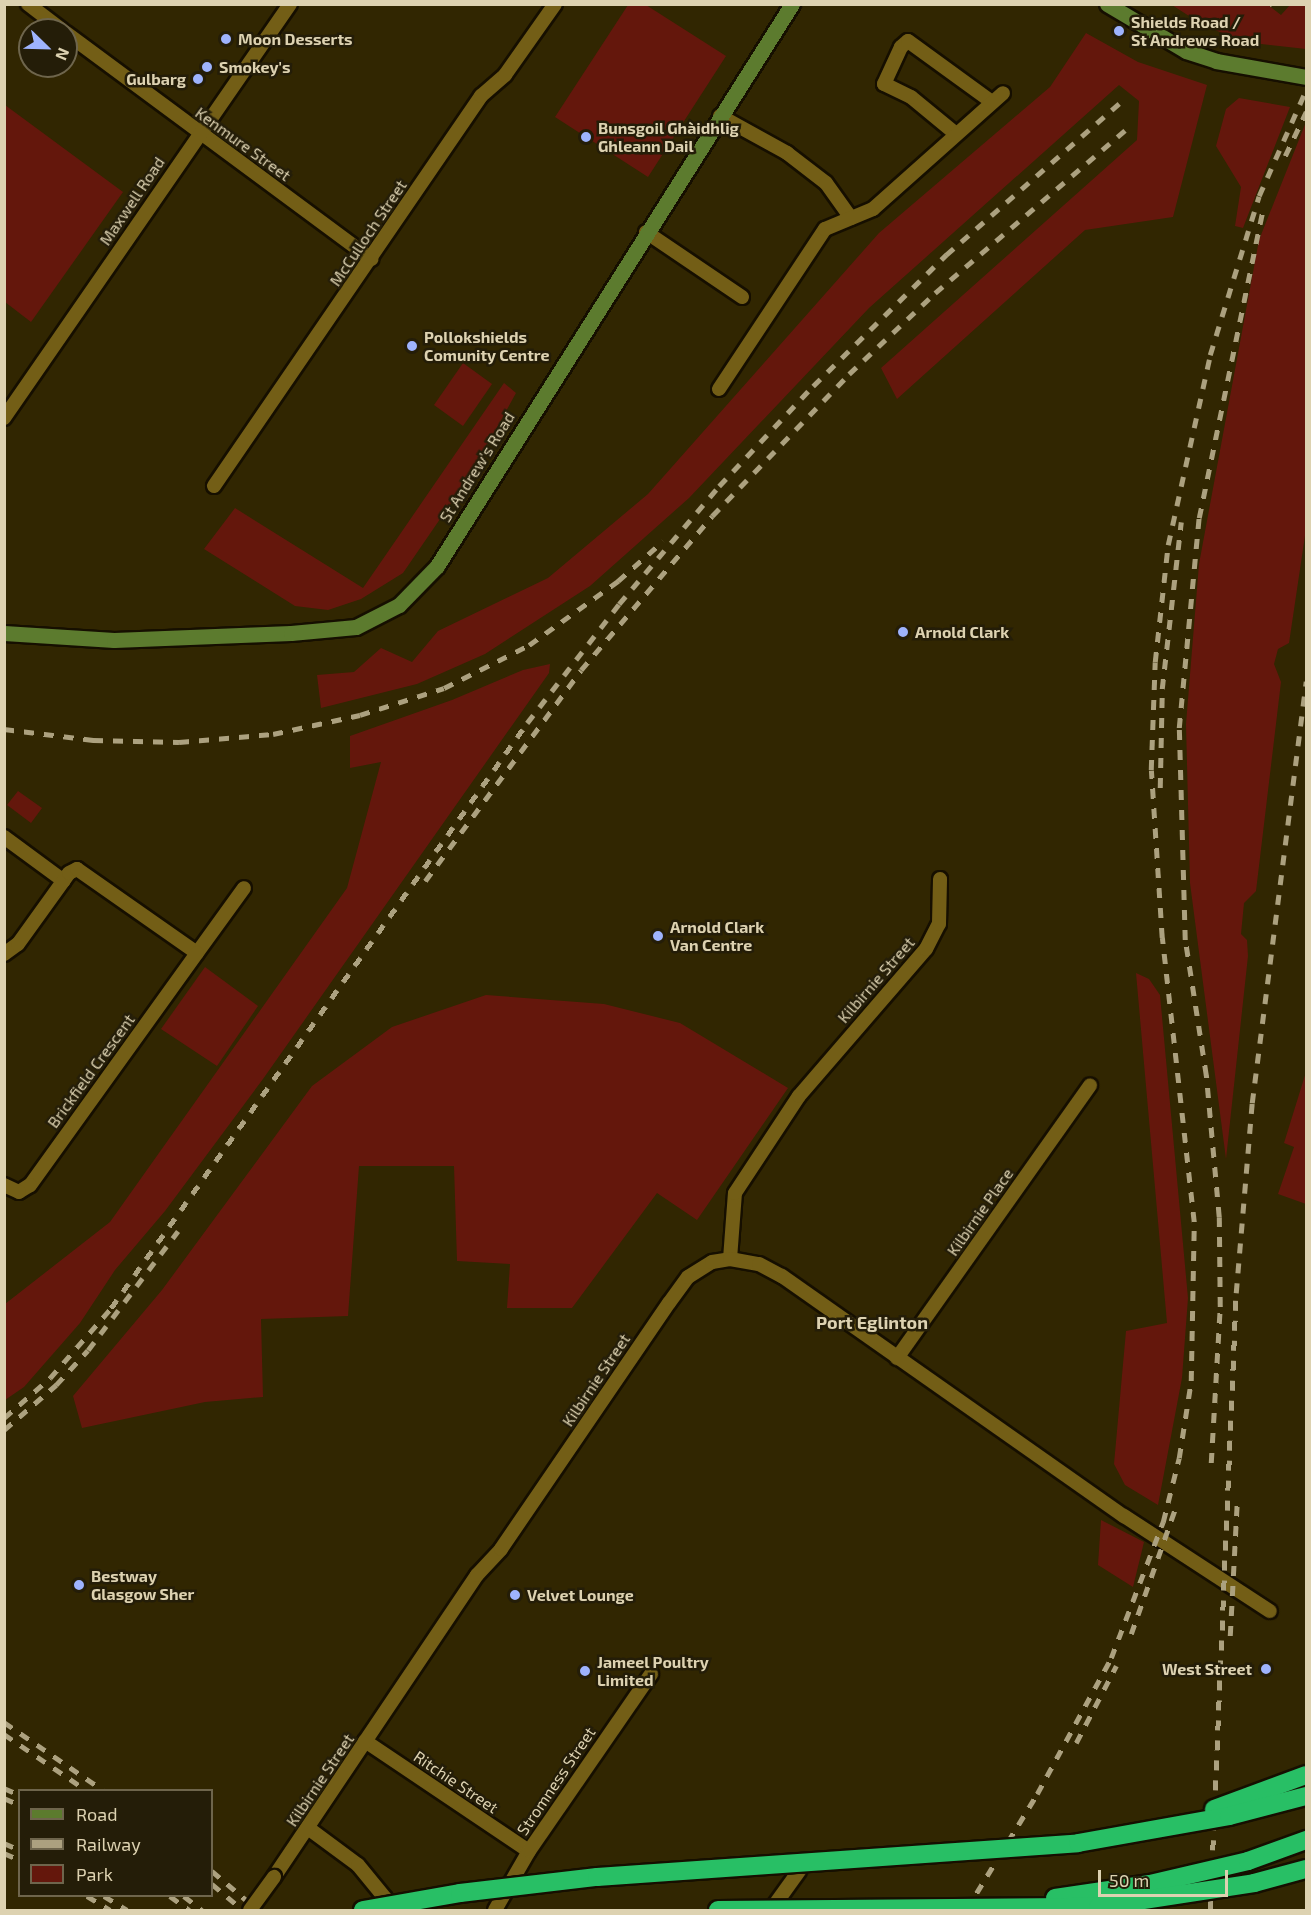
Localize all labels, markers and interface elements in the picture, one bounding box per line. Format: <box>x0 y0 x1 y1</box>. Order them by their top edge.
place label: Shields Road / St Andrews Road <box>1131 12 1260 50</box>
north arrow <box>18 18 78 78</box>
marker: Shields Road / St Andrews Road <box>1112 24 1126 38</box>
place label: Moon Desserts <box>238 29 352 49</box>
marker: Moon Desserts <box>219 32 233 46</box>
text: N <box>52 45 74 63</box>
place label: Smokey's <box>219 57 290 77</box>
marker: Smokey's <box>200 60 214 74</box>
place label: Gulbarg <box>126 69 186 89</box>
marker: Gulbarg <box>191 72 205 86</box>
street label: Kenmure Street <box>192 103 294 185</box>
place label: Bunsgoil Ghàidhlig Ghleann Dail <box>598 118 739 156</box>
marker: Bunsgoil Ghàidhlig Ghleann Dail <box>579 130 593 144</box>
street label: Maxwell Road <box>95 153 169 249</box>
street label: McCulloch Street <box>325 176 411 290</box>
place label: Pollokshields Comunity Centre <box>424 327 550 365</box>
marker: Pollokshields Comunity Centre <box>405 339 419 353</box>
street label: St Andrew's Road <box>435 408 519 526</box>
place label: Arnold Clark <box>915 622 1009 642</box>
marker: Arnold Clark <box>896 625 910 639</box>
place label: Arnold Clark Van Centre <box>670 917 764 955</box>
marker: Arnold Clark Van Centre <box>651 929 665 943</box>
street label: Kilbirnie Street <box>833 933 919 1027</box>
street label: Brickfield Crescent <box>43 1010 139 1132</box>
street label: Kilbirnie Place <box>943 1165 1017 1259</box>
district label: Port Eglinton <box>816 1311 928 1333</box>
street label: Kilbirnie Street <box>558 1330 634 1430</box>
place label: Bestway Glasgow Sher <box>91 1566 195 1604</box>
marker: Bestway Glasgow Sher <box>72 1578 86 1592</box>
place label: Velvet Lounge <box>527 1585 634 1605</box>
marker: Velvet Lounge <box>508 1588 522 1602</box>
place label: Jameel Poultry Limited <box>597 1652 709 1690</box>
place label: West Street <box>1162 1659 1252 1679</box>
marker: West Street <box>1257 1660 1275 1678</box>
marker: Jameel Poultry Limited <box>578 1664 592 1678</box>
street label: Stromness Street <box>513 1723 599 1839</box>
street label: Kilbirnie Street <box>282 1730 358 1830</box>
street label: Ritchie Street <box>410 1747 502 1817</box>
legend <box>18 1789 213 1897</box>
text: Road <box>76 1803 117 1825</box>
text: Railway <box>76 1833 141 1855</box>
scale bar <box>1101 1858 1232 1896</box>
text: Park <box>76 1863 113 1885</box>
text: 50 m <box>1109 1869 1149 1891</box>

